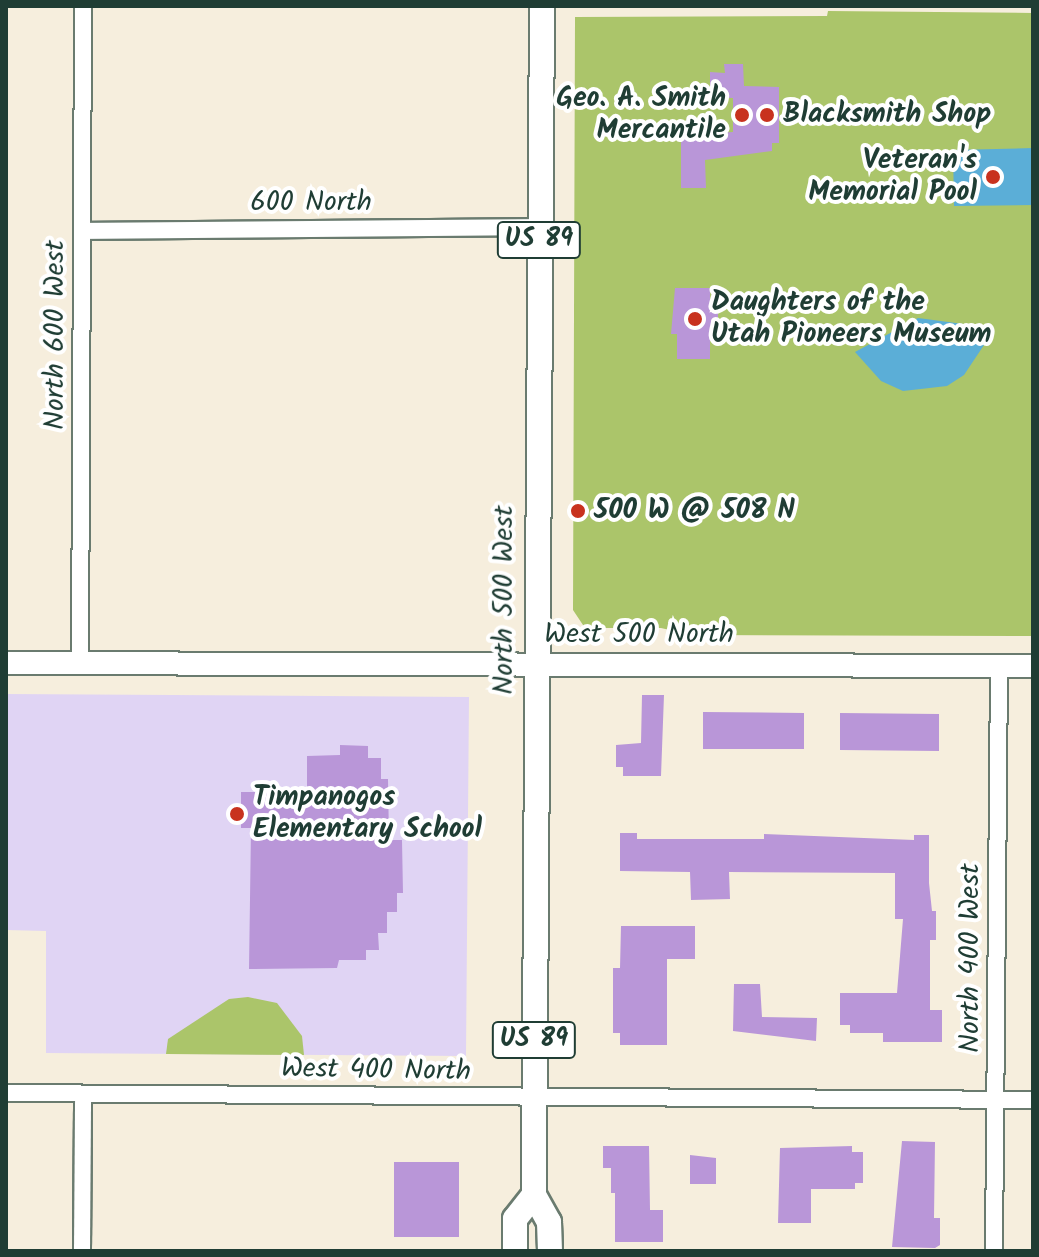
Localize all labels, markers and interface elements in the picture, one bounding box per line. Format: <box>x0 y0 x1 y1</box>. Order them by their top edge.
place label: Geo. A. Smith Mercantile <box>556 82 726 148</box>
place label: Blacksmith Shop <box>783 98 991 132</box>
marker: Geo. A. Smith Mercantile <box>733 106 751 124</box>
marker: Blacksmith Shop <box>758 106 776 124</box>
place label: Veteran's Memorial Pool <box>808 144 977 210</box>
marker: Veteran's Memorial Pool <box>984 168 1002 186</box>
street label: 600 North <box>250 186 372 220</box>
road number: US 89 <box>495 218 583 262</box>
street label: North 600 West <box>39 240 73 430</box>
place label: Daughters of the Utah Pioneers Museum <box>711 286 991 352</box>
marker: Daughters of the Utah Pioneers Museum <box>686 310 704 328</box>
place label: 500 W @ 508 N <box>594 494 795 528</box>
marker: 500 W @ 508 N <box>569 502 587 520</box>
street label: North 500 West <box>488 505 522 695</box>
street label: West 500 North <box>544 618 734 652</box>
place label: Timpanogos Elementary School <box>253 781 482 847</box>
marker: Timpanogos Elementary School <box>228 805 246 823</box>
street label: North 400 West <box>954 863 988 1053</box>
road number: US 89 <box>490 1018 578 1062</box>
street label: West 400 North <box>281 1053 471 1089</box>

